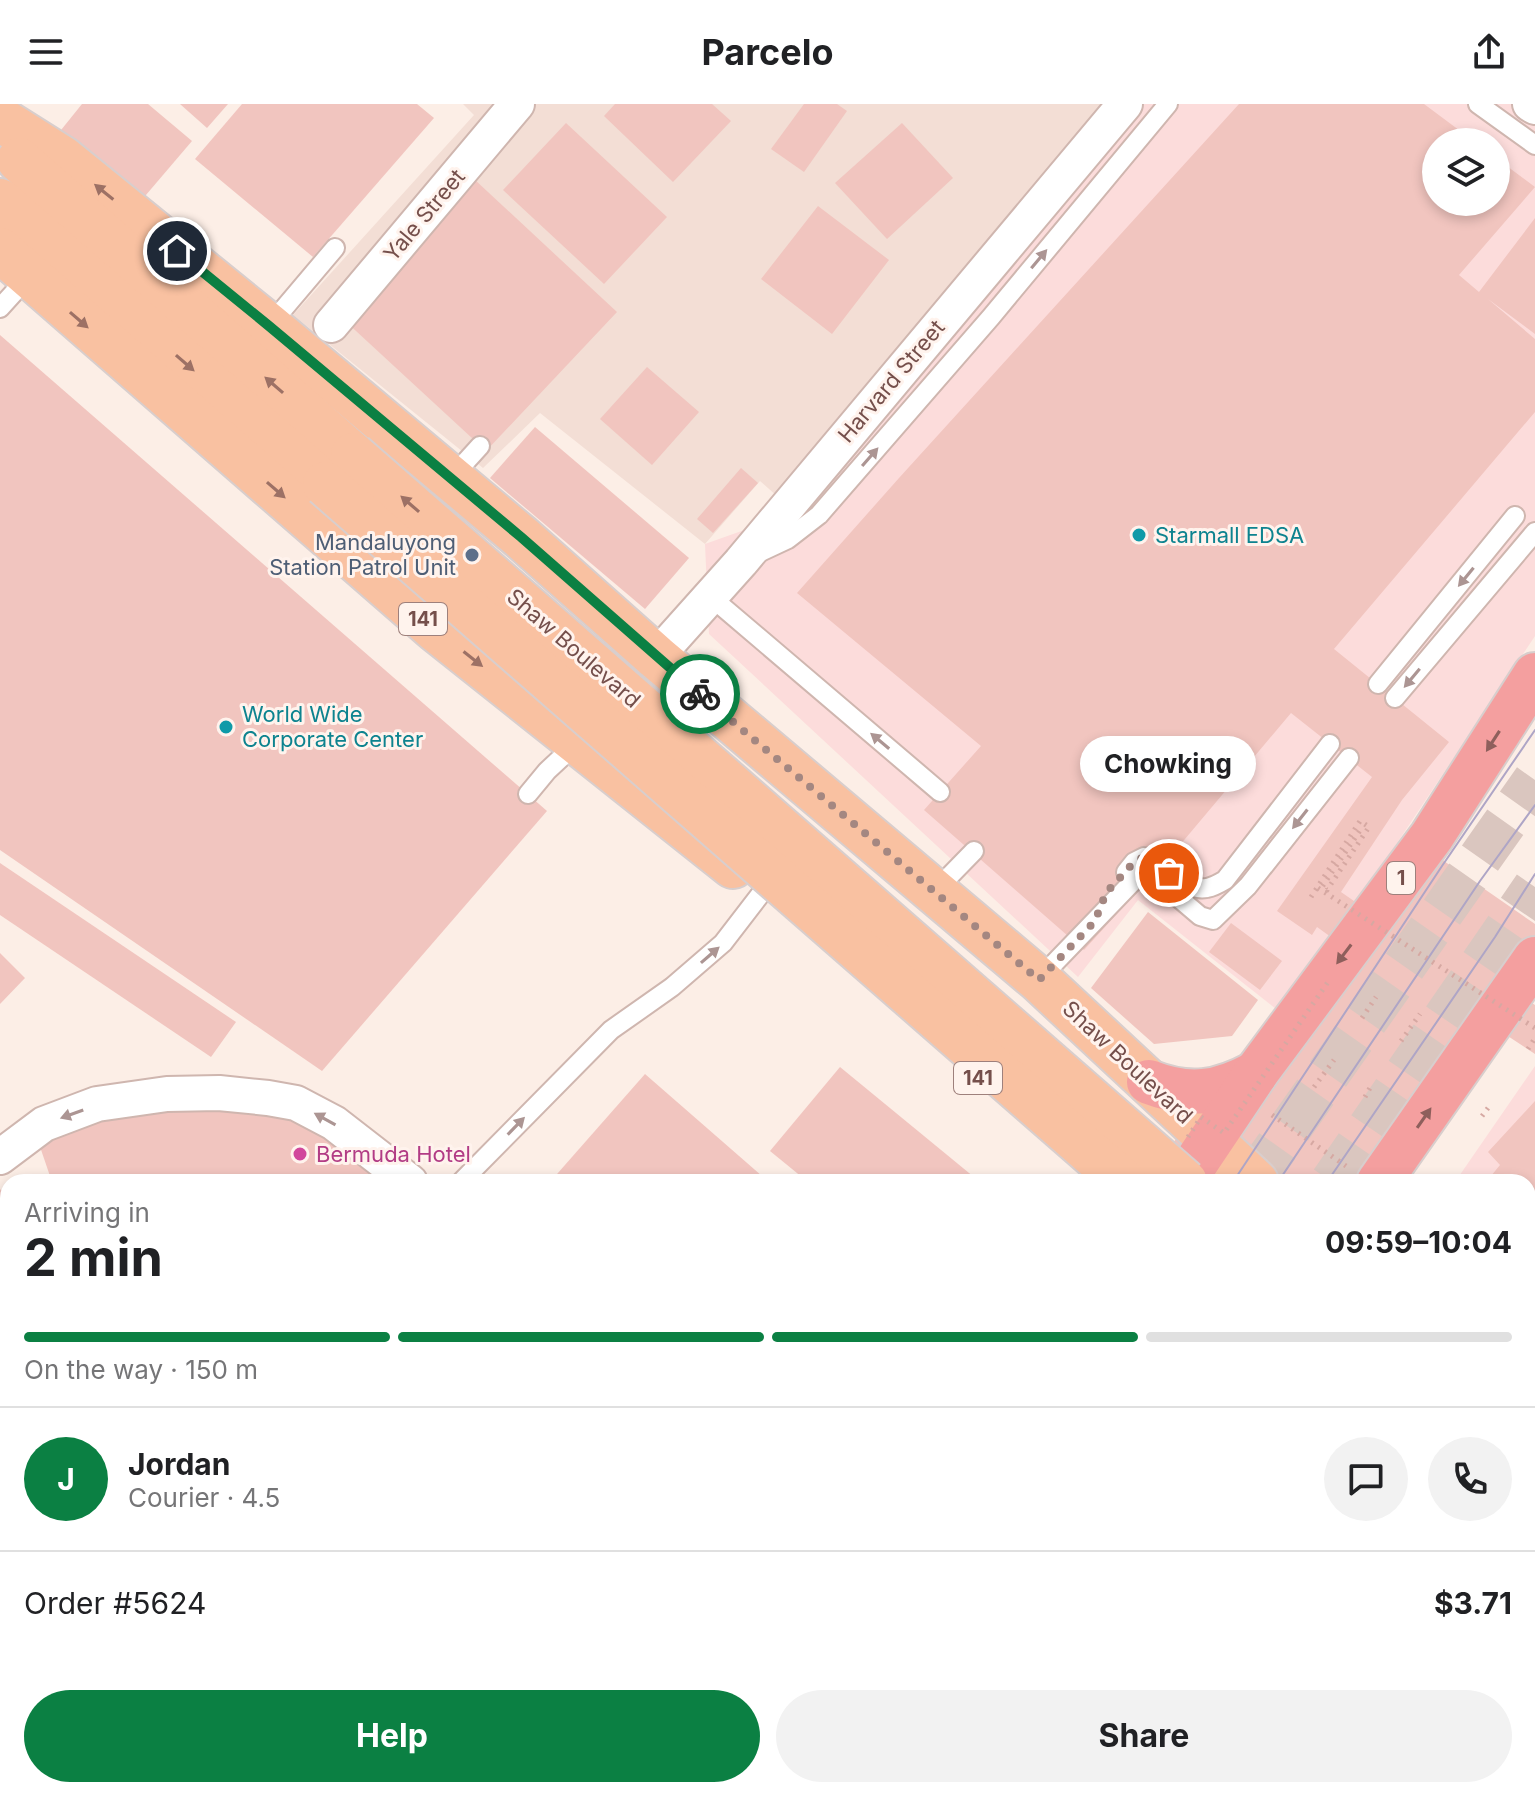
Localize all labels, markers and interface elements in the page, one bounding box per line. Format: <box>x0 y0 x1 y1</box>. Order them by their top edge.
icon: menu <box>24 30 68 74</box>
text: Parcelo <box>701 30 834 74</box>
icon: share <box>1467 30 1511 74</box>
map controls <box>1422 128 1510 216</box>
button: layers <box>1422 128 1510 216</box>
street label: Yale Street <box>378 164 470 266</box>
one-way arrow <box>94 185 114 201</box>
pin <box>143 217 211 285</box>
icon: home <box>155 229 199 273</box>
one-way arrow <box>1030 249 1047 269</box>
one-way arrow <box>69 311 89 328</box>
street label: Harvard Street <box>832 315 950 447</box>
one-way arrow <box>176 353 195 371</box>
one-way arrow <box>264 377 284 394</box>
one-way arrow <box>861 447 878 467</box>
one-way arrow <box>266 481 285 499</box>
one-way arrow <box>400 496 419 514</box>
place label: Starmall EDSA <box>1155 522 1304 548</box>
marker: Starmall EDSA <box>1130 526 1148 544</box>
place label: Mandaluyong Station Patrol Unit <box>269 529 456 580</box>
marker: Mandaluyong Station Patrol Unit <box>463 546 481 564</box>
one-way arrow <box>1458 567 1475 587</box>
street label: Shaw Boulevard <box>502 583 646 713</box>
road number: 141 <box>399 603 447 635</box>
one-way arrow <box>463 651 483 667</box>
courier <box>660 654 740 734</box>
one-way arrow <box>1404 668 1421 688</box>
icon: bike <box>678 672 722 716</box>
place label: World Wide Corporate Center <box>242 701 423 752</box>
marker: World Wide Corporate Center <box>217 718 235 736</box>
one-way arrow <box>1486 730 1501 752</box>
one-way arrow <box>871 733 891 750</box>
callout: Chowking <box>1081 737 1257 793</box>
text: Chowking <box>1104 748 1232 779</box>
one-way arrow <box>1292 809 1309 829</box>
pin <box>1135 839 1203 907</box>
icon: bag <box>1147 851 1191 895</box>
road number: 1 <box>1387 862 1415 894</box>
one-way arrow <box>1337 944 1353 964</box>
one-way arrow <box>700 946 719 964</box>
street label: Shaw Boulevard <box>1058 995 1198 1129</box>
road number: 141 <box>954 1062 1002 1094</box>
one-way arrow <box>60 1108 84 1120</box>
one-way arrow <box>1416 1108 1431 1129</box>
one-way arrow <box>314 1112 336 1126</box>
one-way arrow <box>506 1117 525 1136</box>
place label: Bermuda Hotel <box>316 1141 471 1167</box>
marker: Bermuda Hotel <box>291 1145 309 1163</box>
text: Arriving in <box>24 1197 150 1228</box>
text: 09:59–10:04 <box>1325 1224 1512 1260</box>
text: 2 min <box>24 1226 163 1289</box>
text: On the way · 150 m <box>24 1354 258 1385</box>
button: chat <box>1324 1437 1408 1521</box>
button: phone <box>1428 1437 1512 1521</box>
text: Jordan <box>128 1446 230 1482</box>
text: J <box>57 1461 75 1497</box>
text: Courier · 4.5 <box>128 1482 280 1513</box>
text: Order #5624 <box>24 1585 206 1621</box>
text: $3.71 <box>1434 1585 1512 1621</box>
button: Help <box>24 1690 760 1782</box>
button: Share <box>776 1690 1512 1782</box>

